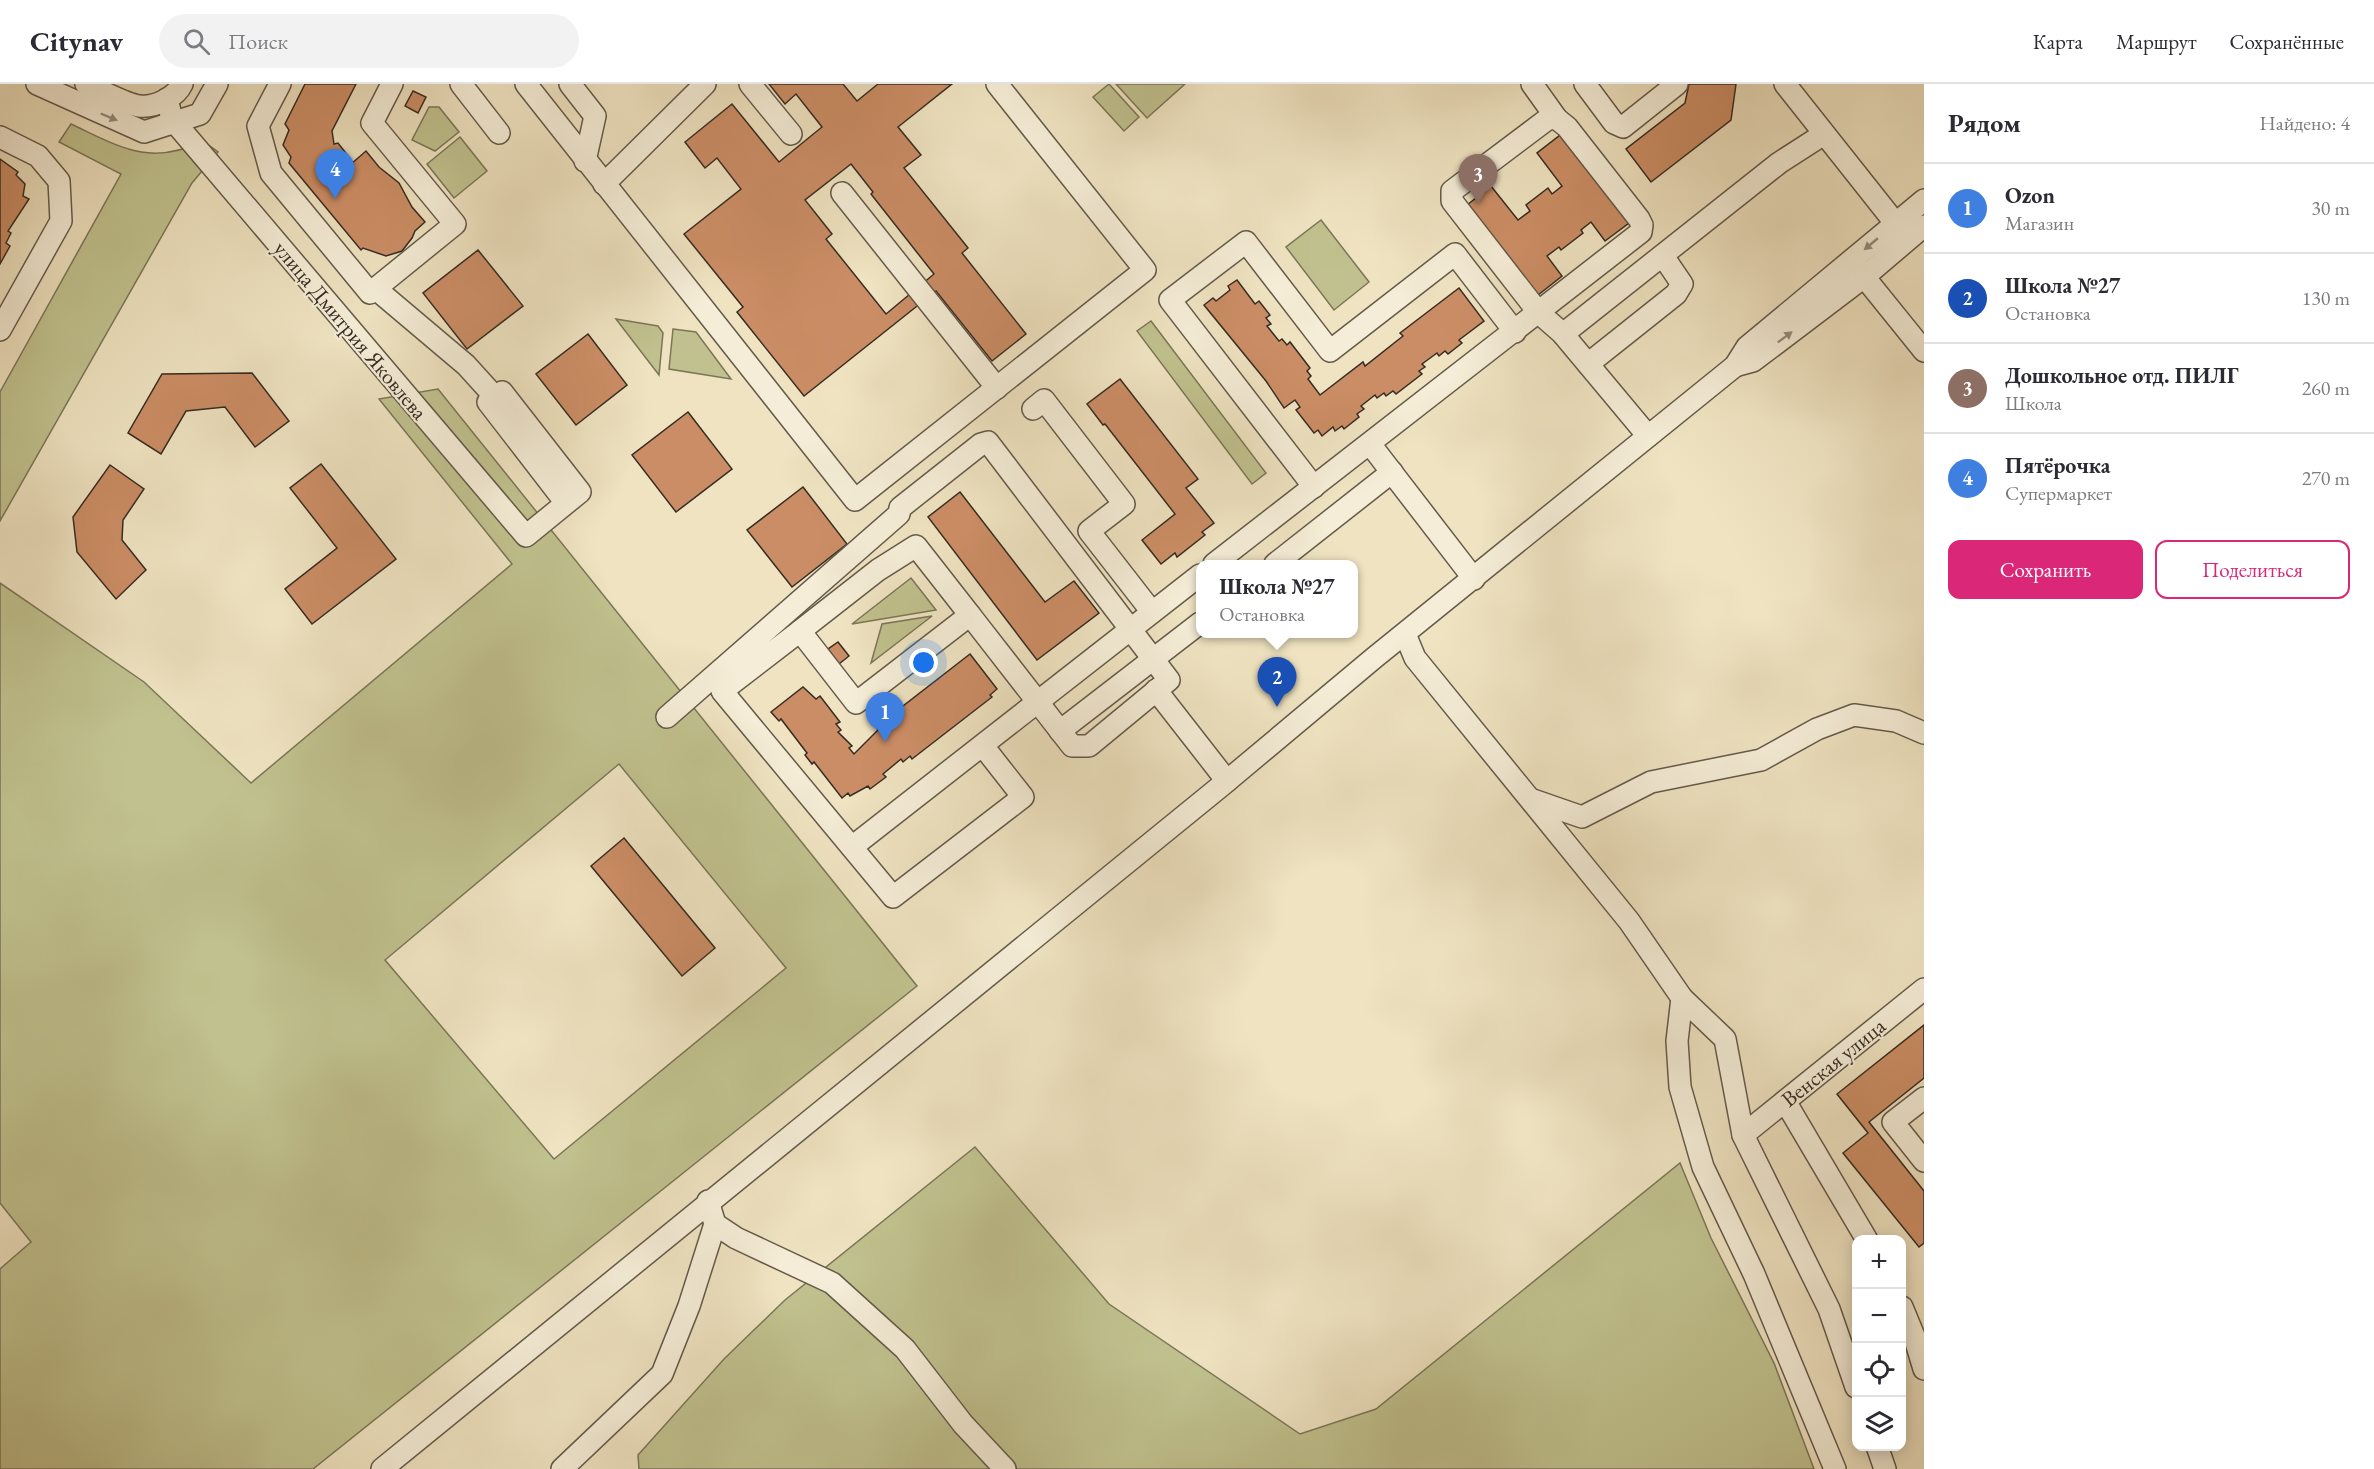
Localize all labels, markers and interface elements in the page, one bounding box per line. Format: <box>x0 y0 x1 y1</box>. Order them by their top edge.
search box <box>159 14 579 68</box>
text: Citynav <box>30 23 123 59</box>
icon: search <box>180 25 213 58</box>
text: Поиск <box>228 27 288 56</box>
text: Карта <box>2033 28 2083 55</box>
text: Маршрут <box>2116 28 2197 55</box>
text: Сохранённые <box>2230 28 2344 55</box>
text: Рядом <box>1948 106 2021 140</box>
text: Найдено: 4 <box>2259 110 2350 136</box>
one-way arrow <box>100 112 118 122</box>
pin: 4 <box>316 150 354 199</box>
pin: 3 <box>1458 154 1498 204</box>
text: Ozon <box>2005 181 2055 210</box>
text: 1 <box>1962 195 1973 221</box>
text: 30 m <box>2311 195 2350 221</box>
text: Магазин <box>2005 210 2074 236</box>
street label: улица Дмитрия Яковлева <box>267 235 434 426</box>
one-way arrow <box>1863 237 1879 250</box>
text: Школа №27 <box>2005 271 2120 300</box>
text: 2 <box>1962 285 1973 311</box>
text: 130 m <box>2302 285 2350 311</box>
text: Остановка <box>2005 300 2091 326</box>
one-way arrow <box>1777 331 1793 344</box>
text: Дошкольное отд. ПИЛГ <box>2005 361 2238 390</box>
text: 3 <box>1962 375 1973 401</box>
text: 260 m <box>2302 375 2350 401</box>
text: Школа <box>2005 390 2062 416</box>
text: Пятёрочка <box>2005 451 2110 480</box>
text: 4 <box>1962 465 1973 491</box>
text: 270 m <box>2302 465 2350 491</box>
text: Супермаркет <box>2005 480 2112 506</box>
button: Сохранить <box>1948 540 2143 599</box>
button: Поделиться <box>2155 540 2350 599</box>
popup <box>1196 560 1358 638</box>
text: Школа №27 <box>1219 572 1335 601</box>
text: Остановка <box>1219 601 1305 627</box>
your location <box>909 648 938 677</box>
pin: 2 <box>1258 658 1296 707</box>
pin: 1 <box>866 692 904 742</box>
street label: Венская улица <box>1775 1011 1892 1113</box>
map controls <box>1852 1235 1906 1451</box>
button: + <box>1852 1235 1906 1289</box>
button: − <box>1852 1289 1906 1343</box>
button: locate <box>1852 1343 1906 1397</box>
button: layers <box>1852 1397 1906 1451</box>

